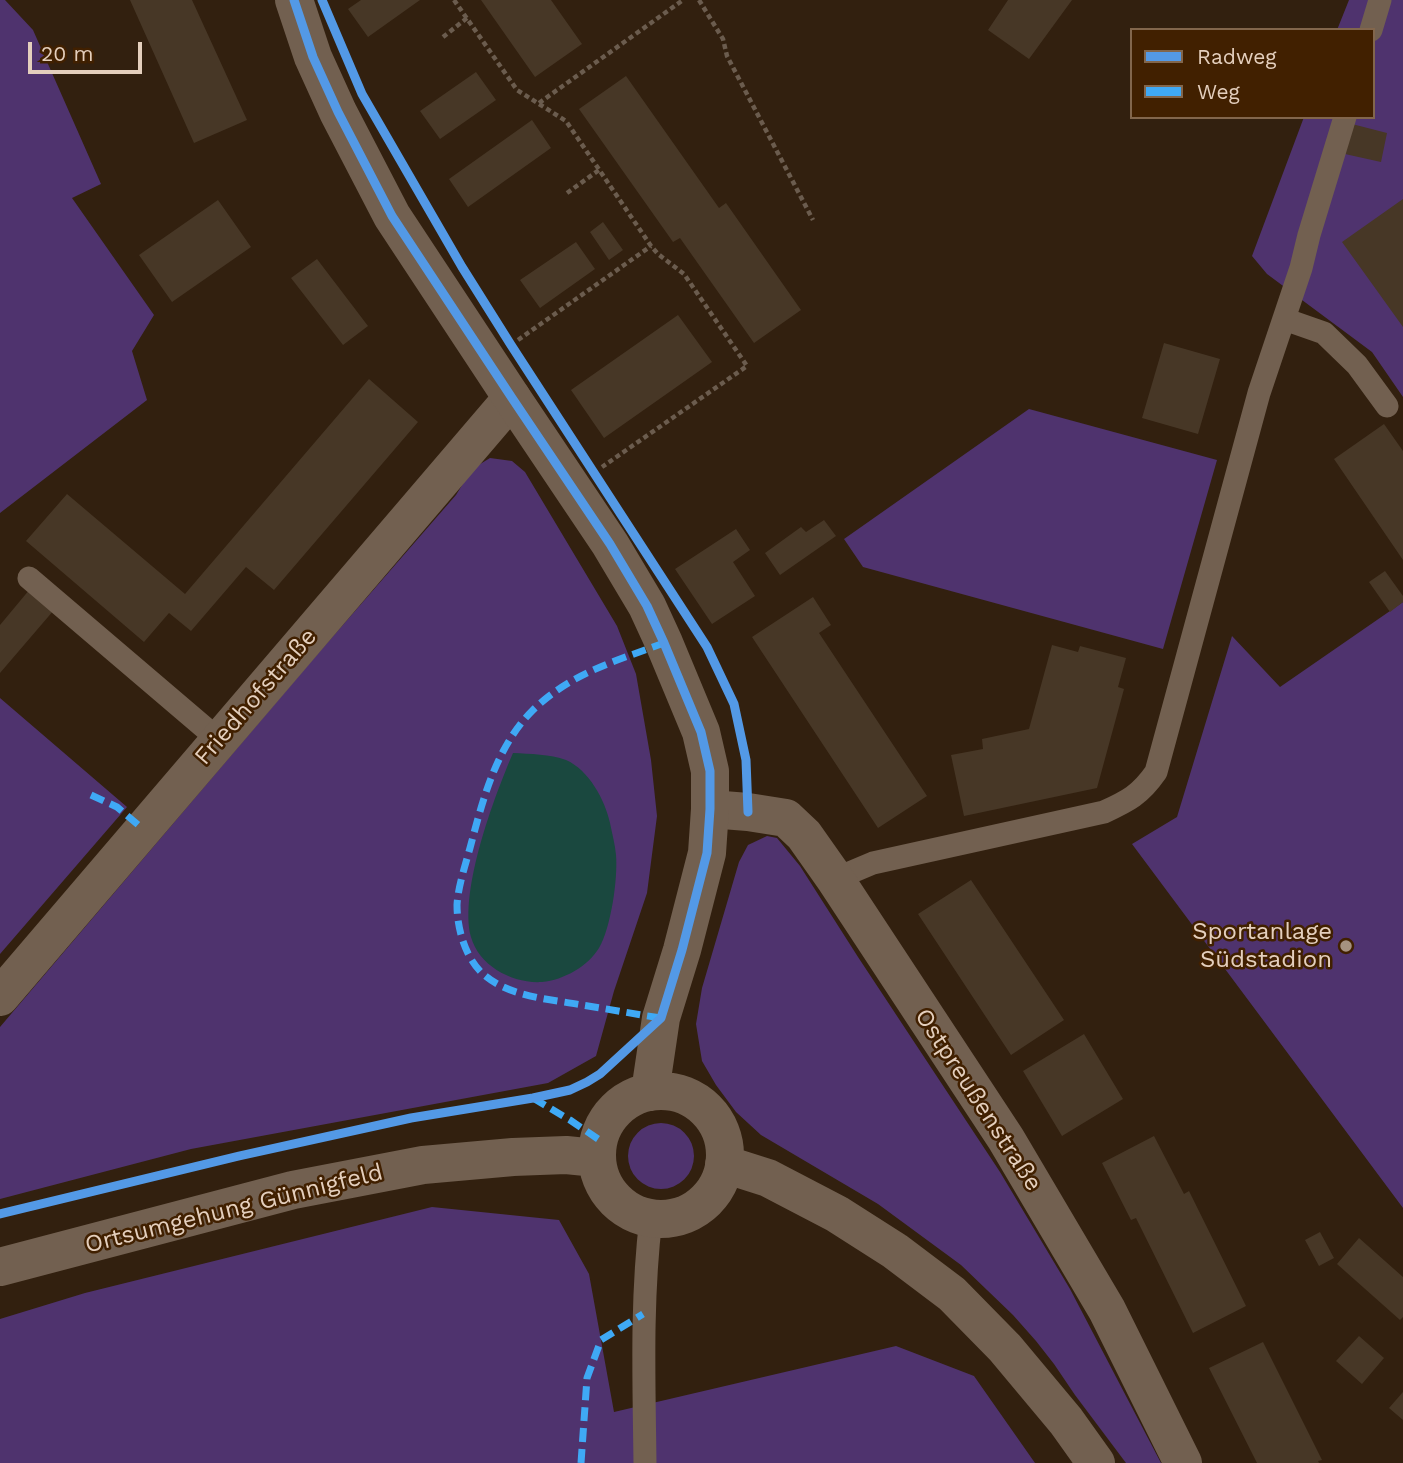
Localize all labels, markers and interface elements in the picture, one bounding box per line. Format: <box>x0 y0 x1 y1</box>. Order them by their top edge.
scale bar <box>32 28 145 72</box>
legend <box>1130 28 1375 119</box>
text: 20 m <box>41 41 93 66</box>
text: Radweg <box>1197 44 1277 69</box>
text: Weg <box>1197 79 1240 104</box>
street label: Friedhofstraße <box>189 623 323 771</box>
place label: Sportanlage Südstadion <box>1192 918 1332 974</box>
marker: Sportanlage Südstadion <box>1338 938 1354 954</box>
street label: Ostpreußenstraße <box>908 1003 1048 1197</box>
street label: Ortsumgehung Günnigfeld <box>82 1158 386 1260</box>

